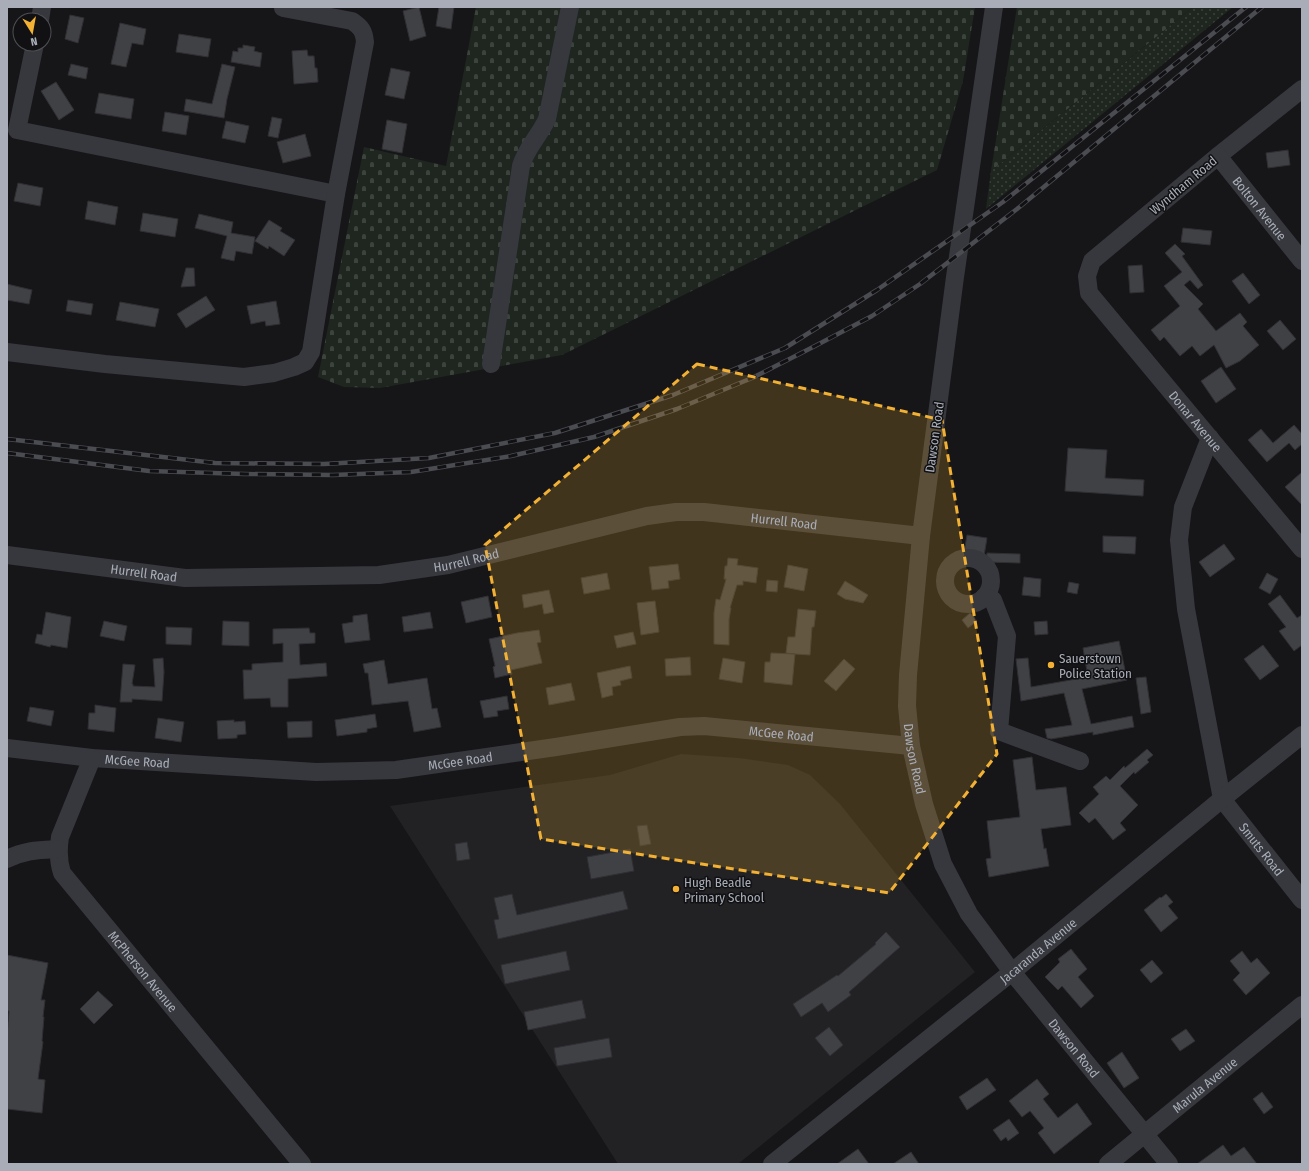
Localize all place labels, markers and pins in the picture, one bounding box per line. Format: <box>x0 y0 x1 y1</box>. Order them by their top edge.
place label: Sauerstown Police Station <box>1059 651 1132 681</box>
marker: Sauerstown Police Station <box>1046 660 1056 670</box>
place label: Hugh Beadle Primary School <box>684 875 765 905</box>
marker: Hugh Beadle Primary School <box>671 884 681 894</box>

